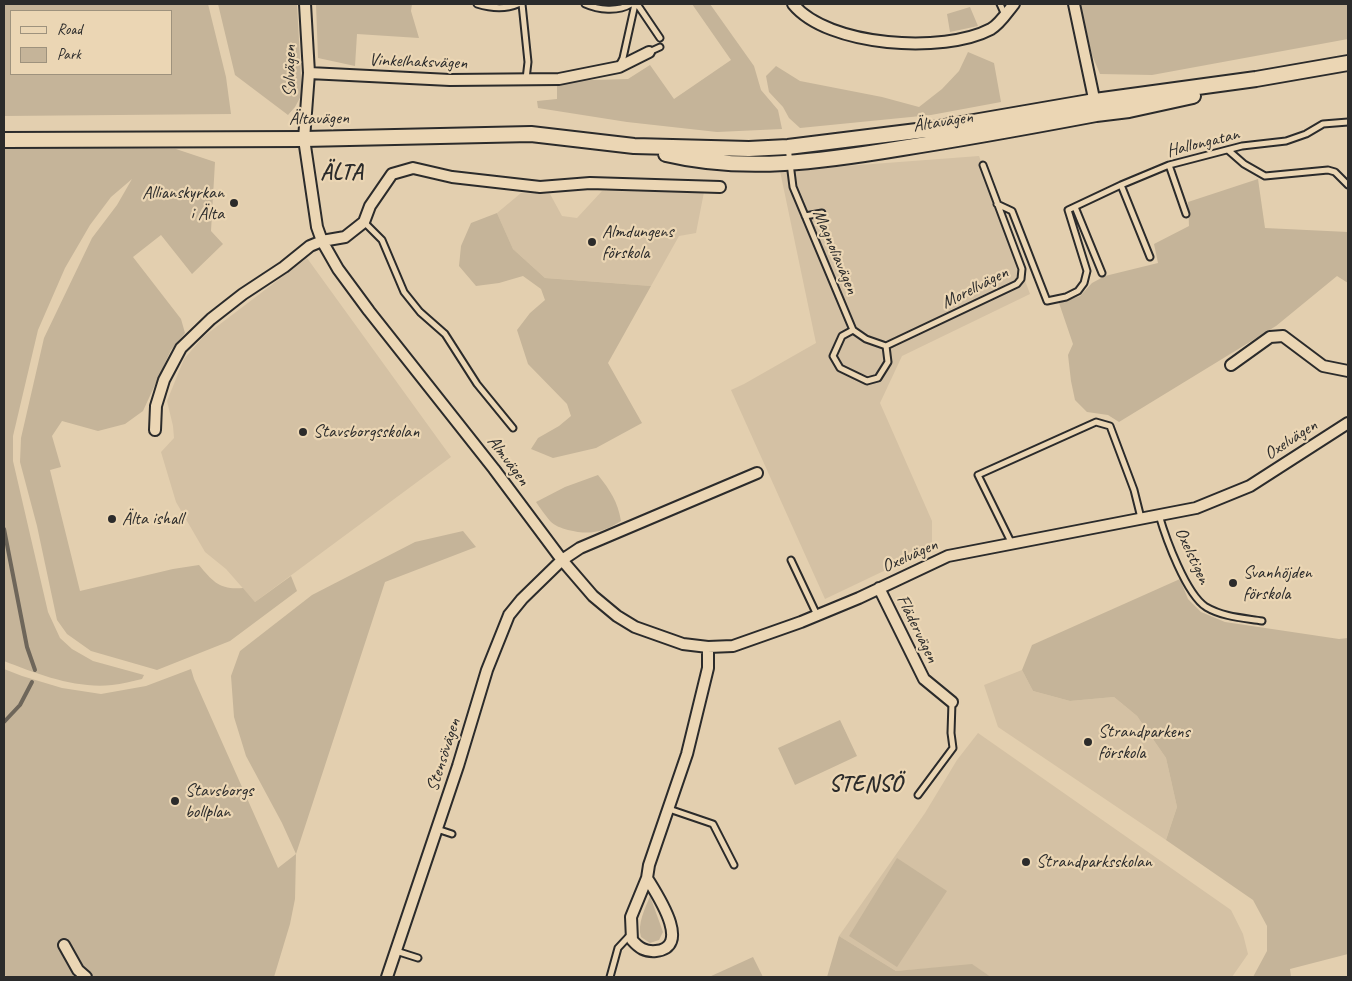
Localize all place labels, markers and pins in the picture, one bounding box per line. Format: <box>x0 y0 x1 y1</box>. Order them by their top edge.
place label: Allianskyrkan i Älta <box>142 182 224 224</box>
marker: Allianskyrkan i Älta <box>228 197 240 209</box>
place label: Almdungens förskola <box>602 221 673 264</box>
marker: Almdungens förskola <box>586 236 598 248</box>
place label: Stavsborgsskolan <box>313 421 419 443</box>
marker: Stavsborgsskolan <box>297 426 309 438</box>
place label: Älta ishall <box>122 508 183 530</box>
marker: Älta ishall <box>106 513 118 525</box>
place label: Svanhöjden förskola <box>1243 562 1312 604</box>
marker: Svanhöjden förskola <box>1227 577 1239 589</box>
place label: Strandparkens förskola <box>1098 721 1190 764</box>
marker: Strandparkens förskola <box>1082 736 1094 748</box>
place label: Stavsborgs bollplan <box>185 780 253 822</box>
marker: Stavsborgs bollplan <box>169 795 181 807</box>
place label: Strandparksskolan <box>1036 851 1152 873</box>
marker: Strandparksskolan <box>1020 856 1032 868</box>

